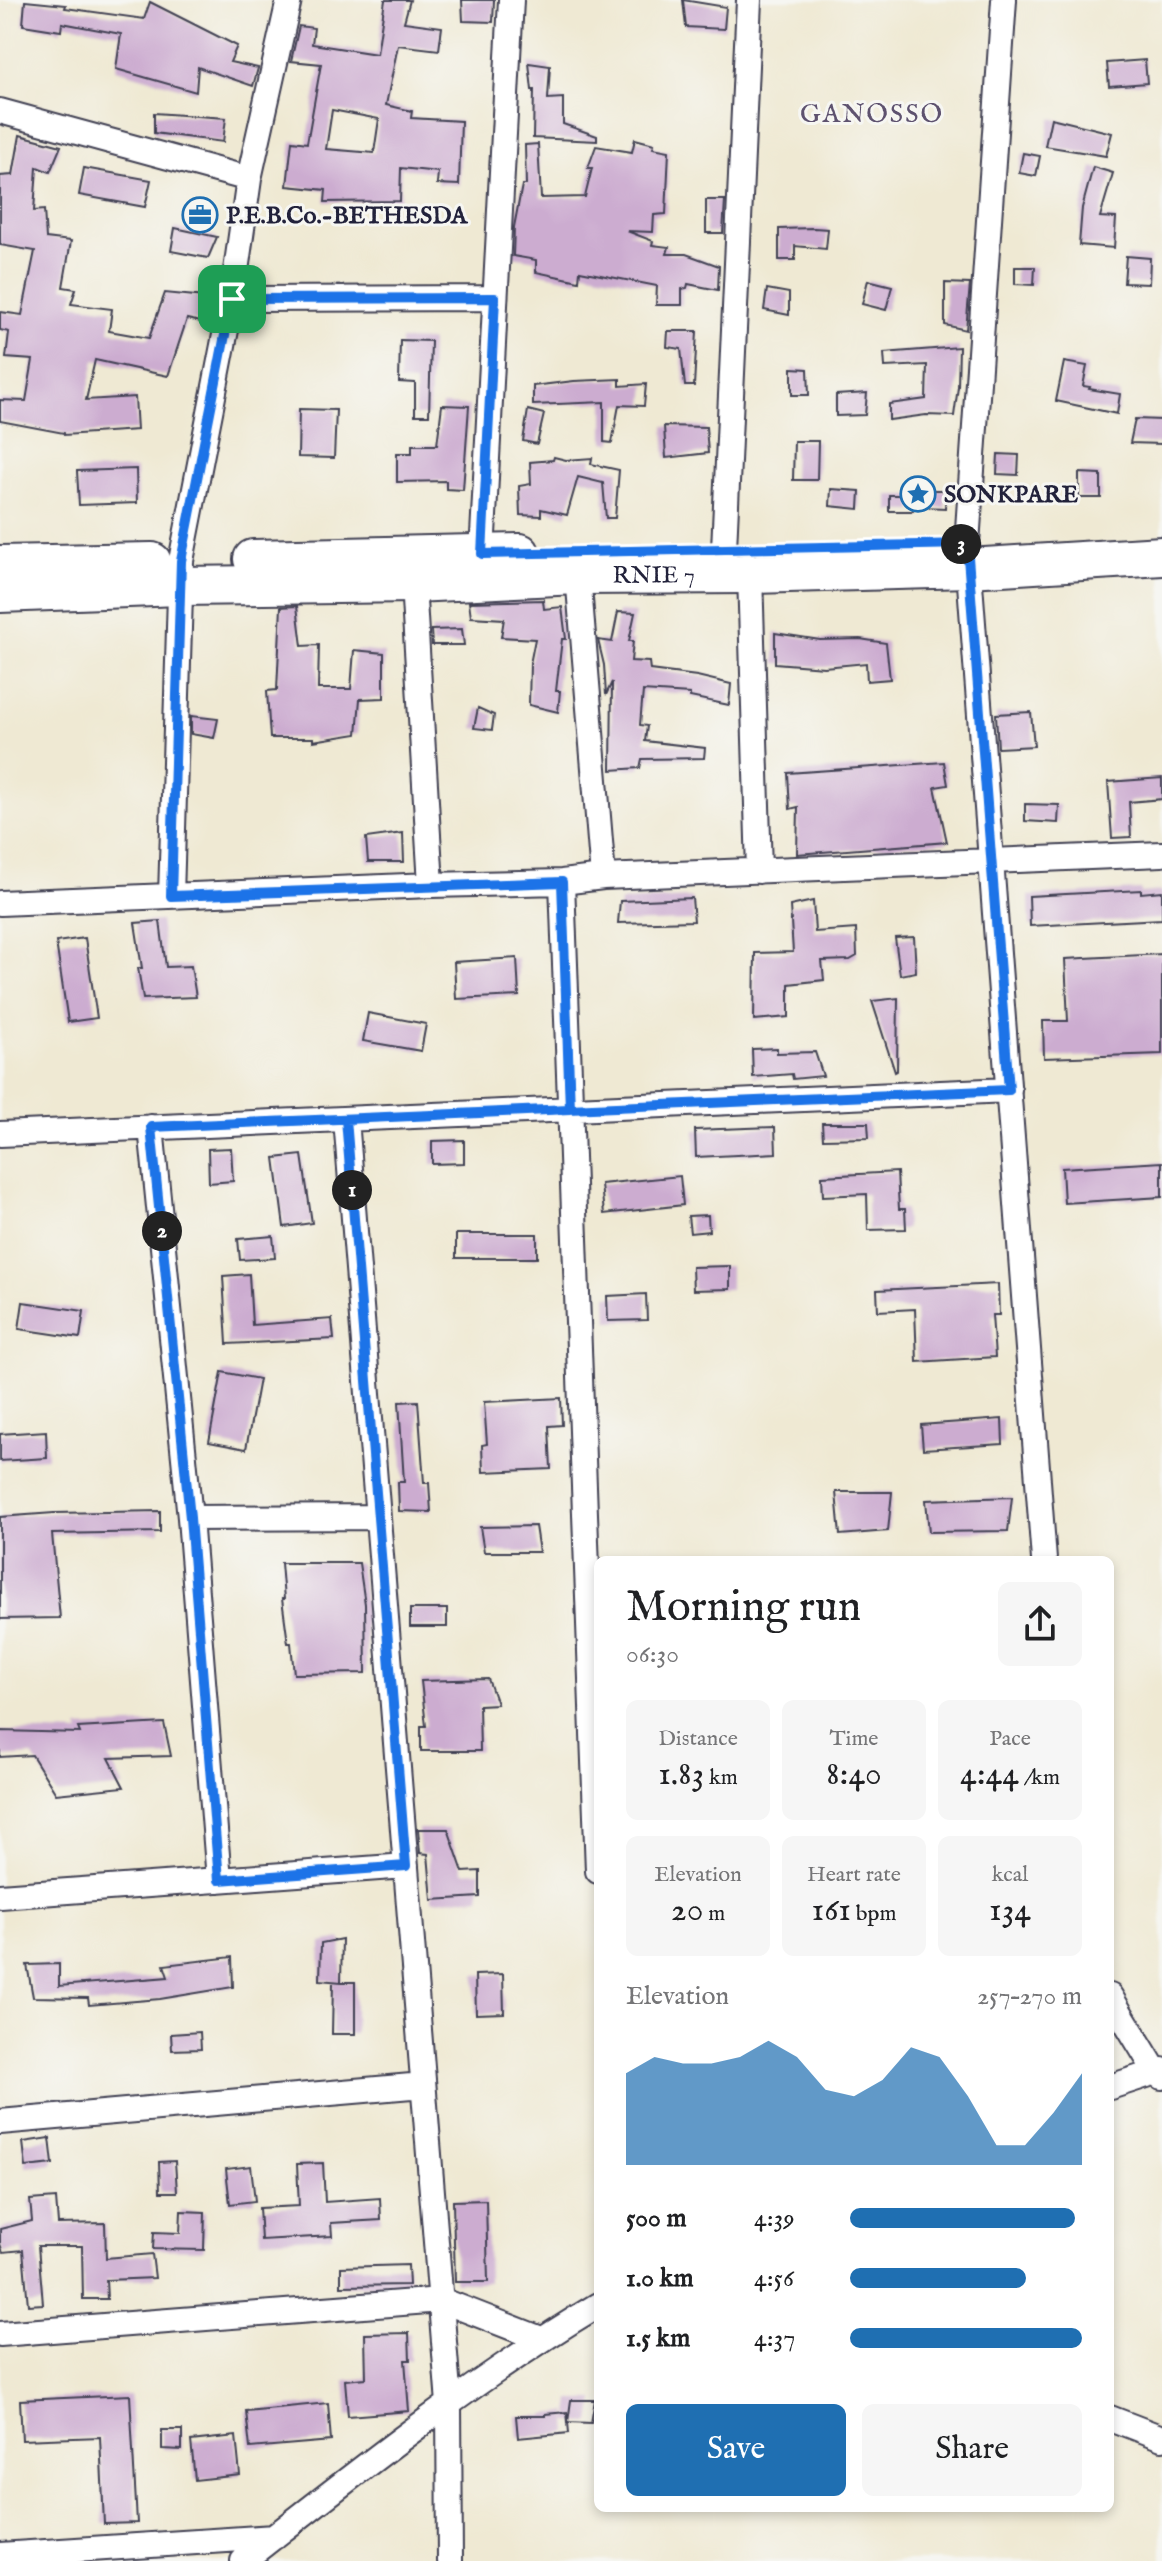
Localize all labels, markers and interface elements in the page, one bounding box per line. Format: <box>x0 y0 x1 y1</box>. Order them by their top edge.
district label: GANOSSO <box>800 98 944 131</box>
office icon: P.E.B.Co.-BETHESDA <box>181 196 219 234</box>
place label: P.E.B.Co.-BETHESDA <box>226 201 469 232</box>
pin <box>198 265 266 333</box>
icon: arrive <box>210 277 254 321</box>
place icon: SONKPARE <box>899 475 937 513</box>
place label: SONKPARE <box>944 480 1079 511</box>
pin: 3 <box>941 524 981 564</box>
text: 3 <box>957 530 965 558</box>
street label: RNIE 7 <box>612 560 695 592</box>
pin: 1 <box>332 1170 372 1210</box>
text: 1 <box>348 1176 356 1204</box>
pin: 2 <box>142 1211 182 1251</box>
text: 2 <box>157 1217 167 1245</box>
text: Morning run <box>626 1580 861 1636</box>
button: share <box>998 1582 1082 1666</box>
text: 06:30 <box>626 1638 679 1671</box>
text: Distance <box>658 1725 738 1753</box>
text: Time <box>830 1725 878 1753</box>
text: Pace <box>989 1725 1031 1753</box>
text: 1.83 <box>658 1753 704 1796</box>
text: 8:40 <box>826 1753 882 1796</box>
text: 4:44 <box>960 1753 1019 1796</box>
text: km <box>704 1764 738 1792</box>
text: /km <box>1019 1764 1060 1792</box>
text: Elevation <box>654 1861 742 1889</box>
text: Heart rate <box>807 1861 901 1889</box>
text: kcal <box>992 1861 1028 1889</box>
text: 20 <box>671 1889 703 1932</box>
text: 161 <box>812 1889 851 1932</box>
text: 134 <box>989 1889 1031 1932</box>
text: m <box>703 1900 725 1928</box>
text: bpm <box>851 1900 896 1928</box>
text: Elevation <box>626 1980 729 2013</box>
text: 257–270 m <box>977 1980 1082 2013</box>
text: 500 m <box>626 2202 687 2235</box>
text: 4:39 <box>754 2202 795 2235</box>
text: 1.0 km <box>626 2262 694 2295</box>
text: 4:56 <box>754 2262 794 2295</box>
text: 1.5 km <box>626 2322 690 2355</box>
text: 4:37 <box>754 2322 795 2355</box>
button: Save <box>626 2404 846 2496</box>
button: Share <box>862 2404 1082 2496</box>

